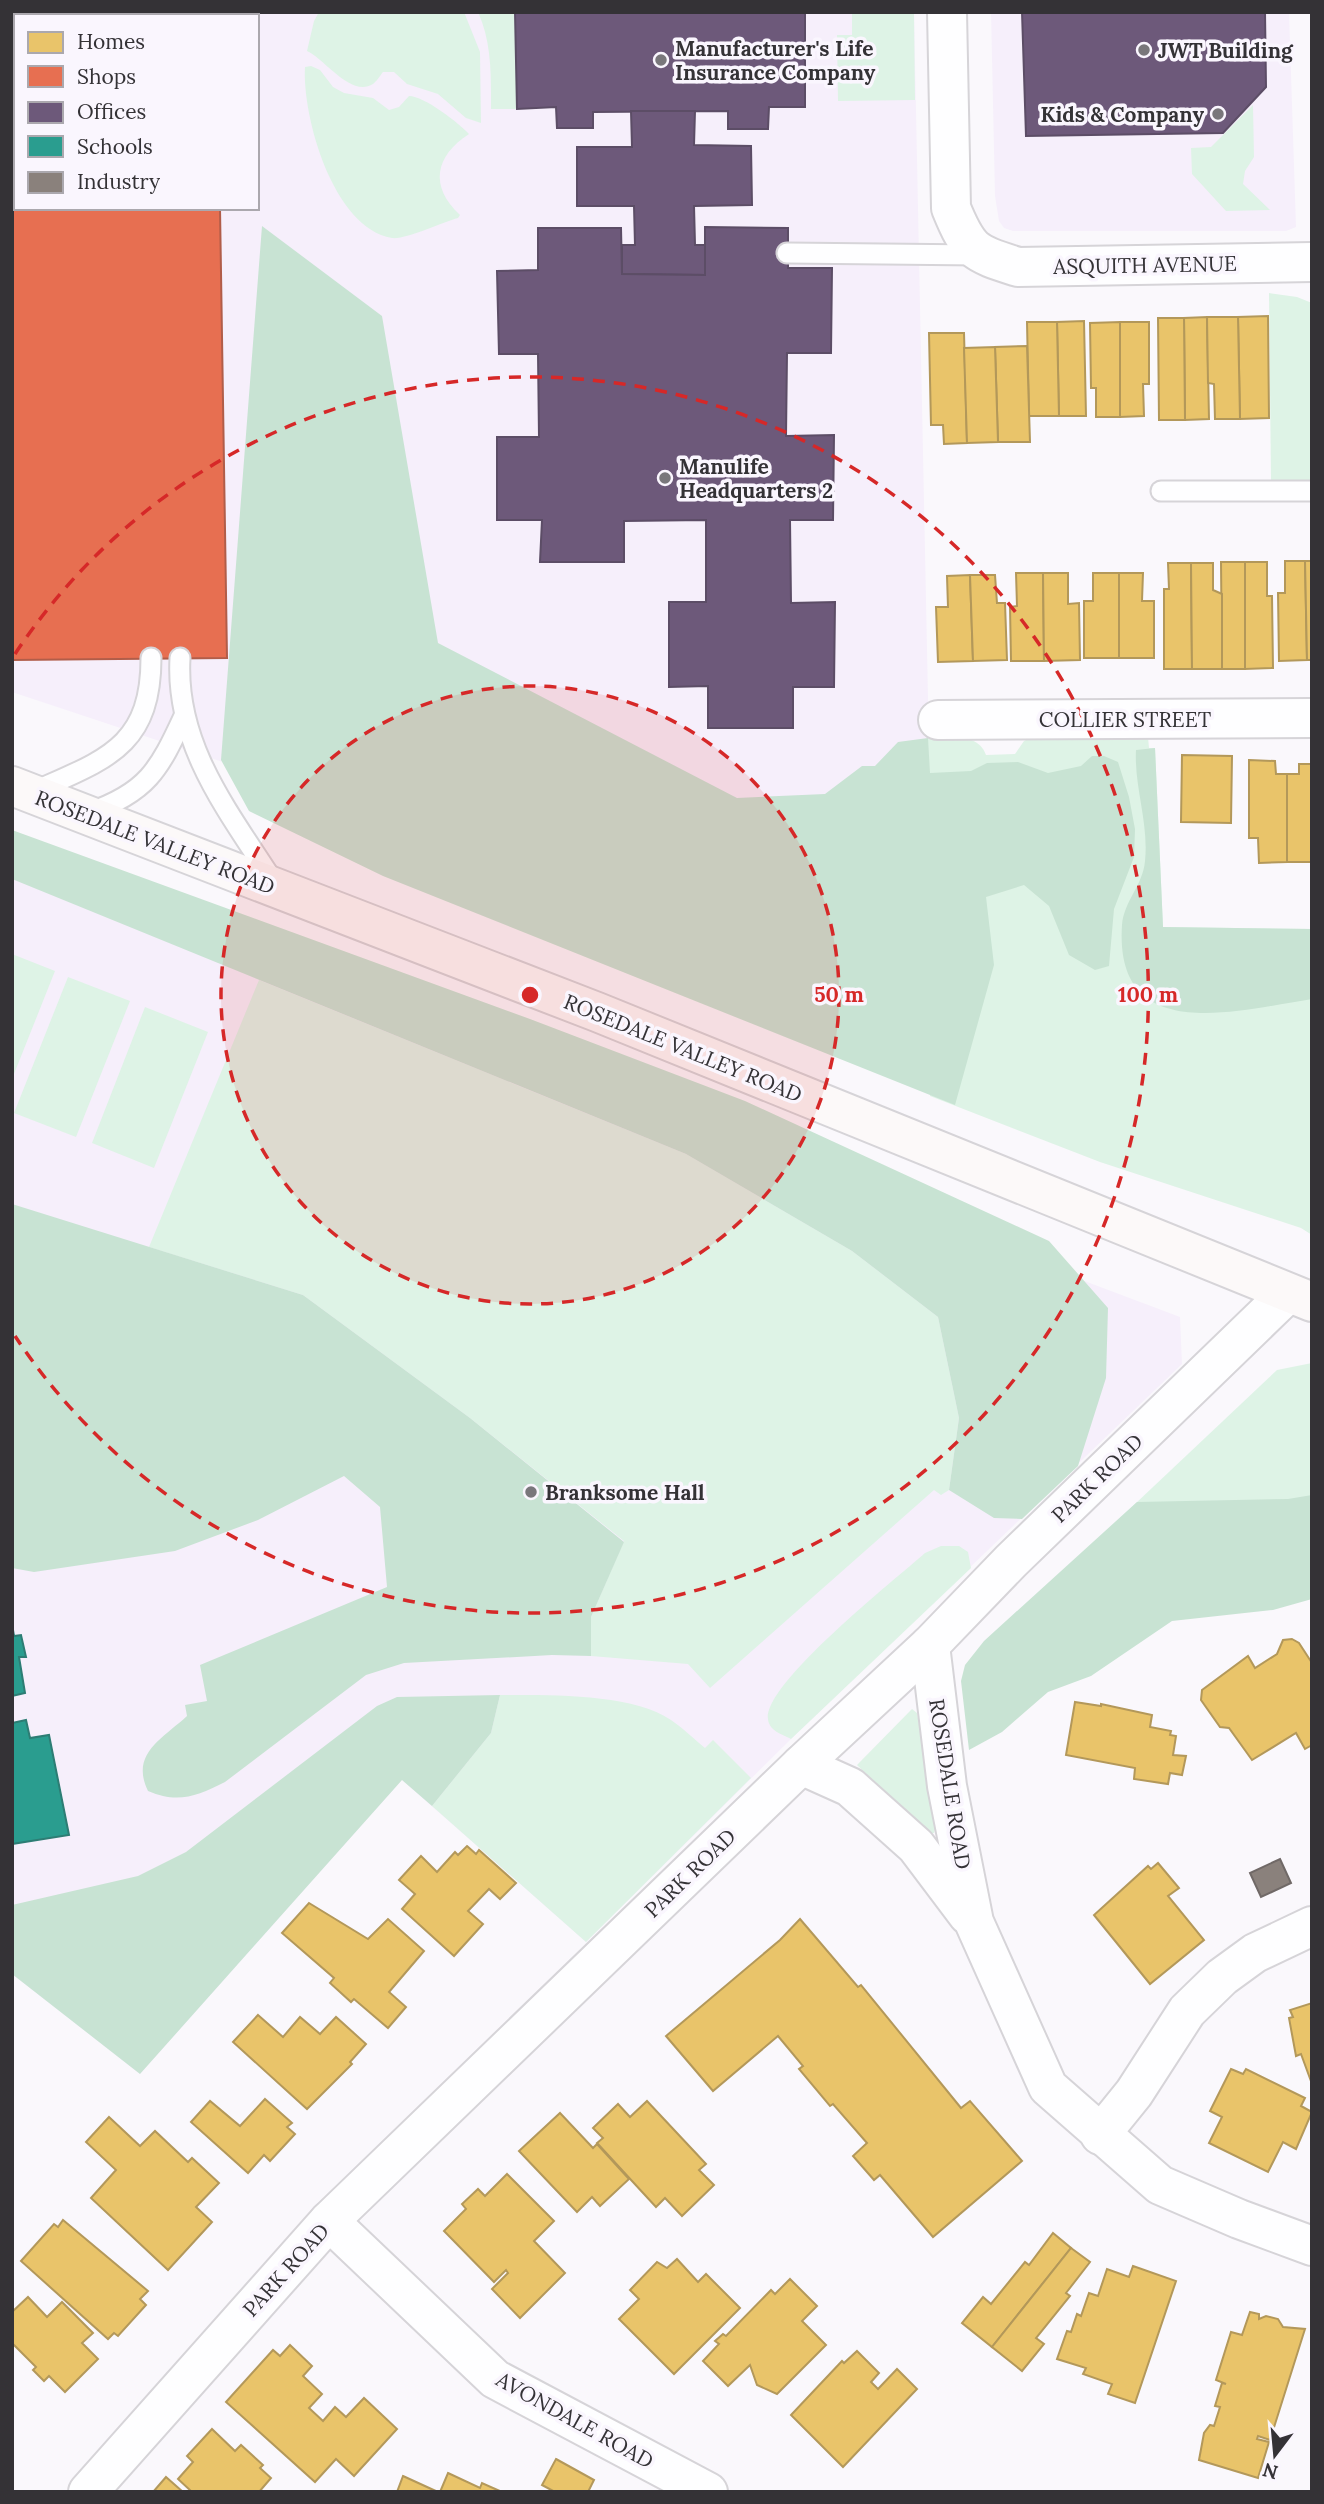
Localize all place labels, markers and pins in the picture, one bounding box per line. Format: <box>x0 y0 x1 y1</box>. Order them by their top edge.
place label: Manufacturer's Life Insurance Company <box>675 35 876 86</box>
place label: JWT Building <box>1158 37 1294 64</box>
marker: JWT Building <box>1136 42 1152 58</box>
marker: Manufacturer's Life Insurance Company <box>653 52 669 68</box>
place label: Kids & Company <box>1041 101 1204 128</box>
marker: Kids & Company <box>1210 106 1226 122</box>
place label: Manulife Headquarters 2 <box>679 453 833 504</box>
marker: Manulife Headquarters 2 <box>657 470 673 486</box>
centre of rings <box>518 983 542 1007</box>
place label: Branksome Hall <box>545 1479 705 1506</box>
marker: Branksome Hall <box>523 1484 539 1500</box>

